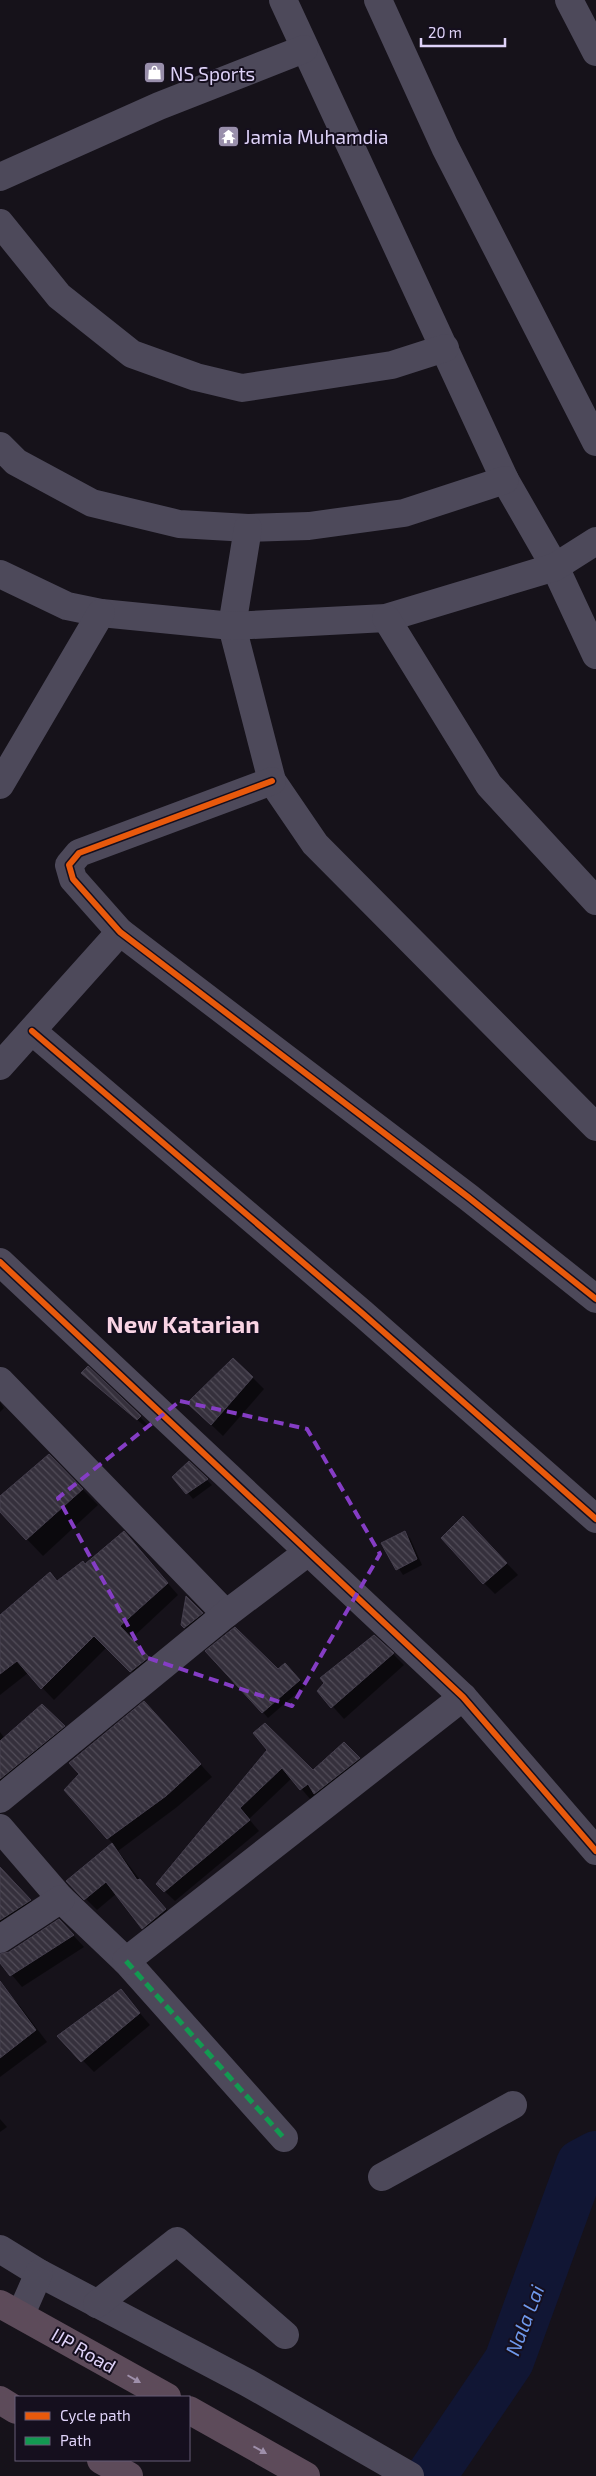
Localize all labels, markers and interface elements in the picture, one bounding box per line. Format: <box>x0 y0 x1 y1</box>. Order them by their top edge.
scale bar <box>421 15 505 47</box>
text: 20 m <box>428 23 462 41</box>
shop icon: NS Sports <box>142 61 166 85</box>
place label: NS Sports <box>170 62 255 85</box>
temple icon: Jamia Muhamdia <box>216 124 240 148</box>
place label: Jamia Muhamdia <box>244 125 389 148</box>
district label: New Katarian <box>106 1309 260 1338</box>
water label: Nala Lai <box>500 2281 548 2359</box>
street label: IJP Road <box>48 2322 120 2378</box>
one-way arrow <box>128 2374 141 2383</box>
legend <box>15 2396 190 2461</box>
text: Cycle path <box>60 2406 131 2424</box>
text: Path <box>60 2431 91 2449</box>
one-way arrow <box>252 2446 267 2454</box>

